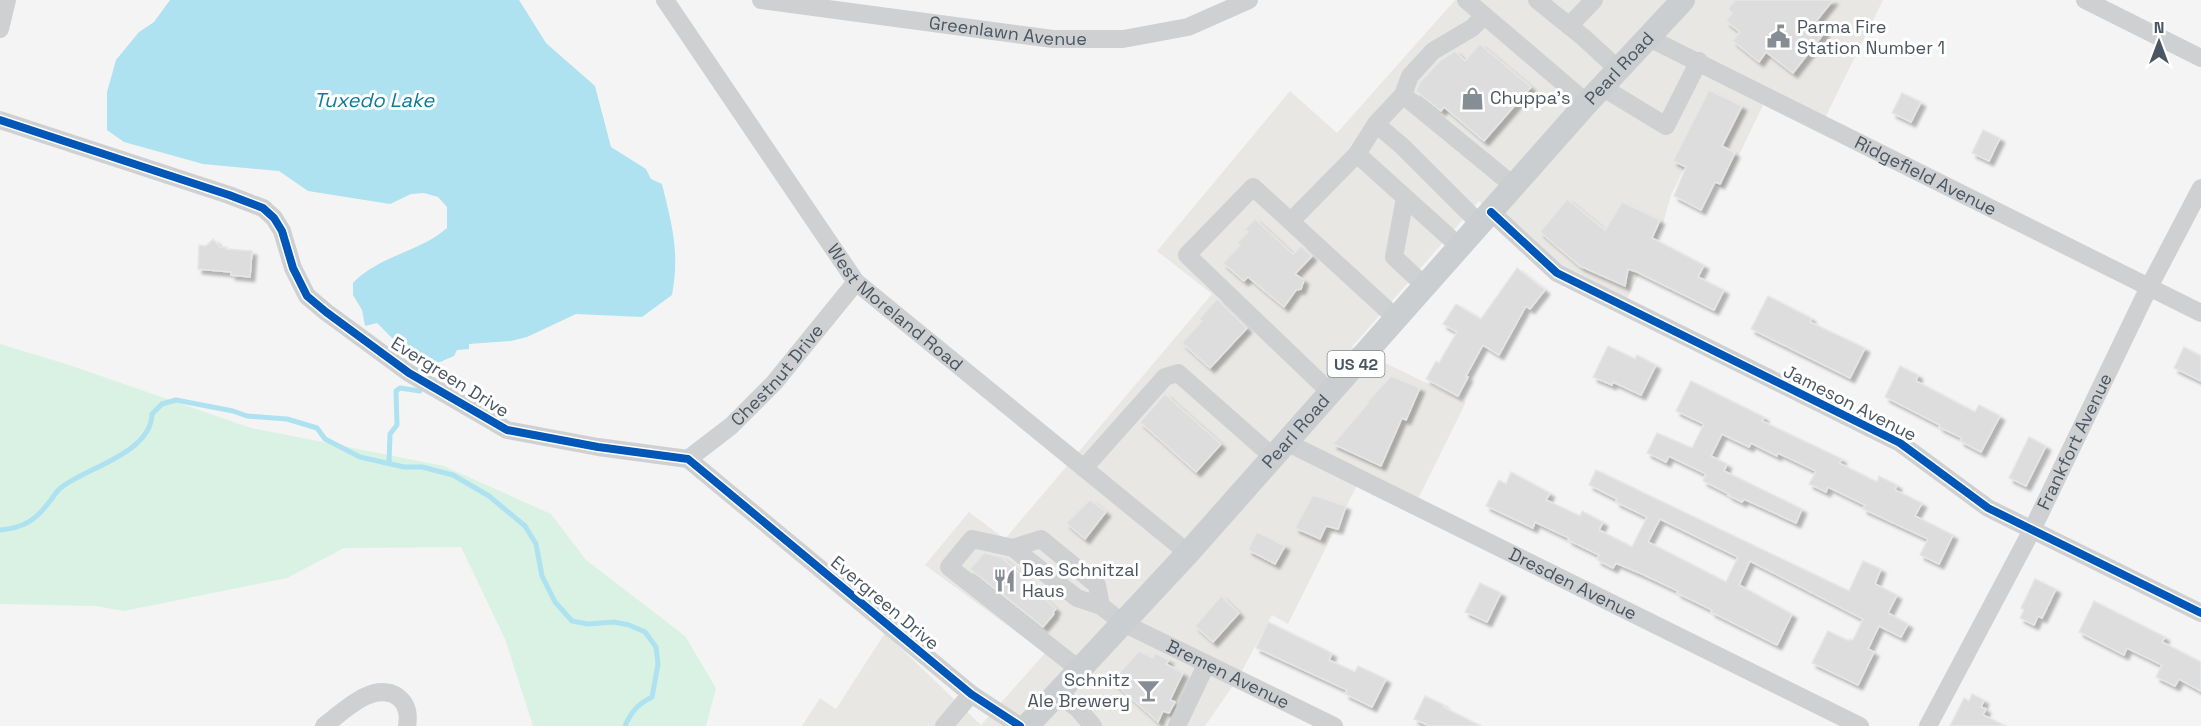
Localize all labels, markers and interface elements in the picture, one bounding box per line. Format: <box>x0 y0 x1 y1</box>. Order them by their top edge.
street label: Greenlawn Avenue <box>928 11 1087 50</box>
north arrow <box>2129 12 2189 72</box>
place label: Parma Fire Station Number 1 <box>1797 15 1945 59</box>
text: N <box>2154 17 2164 38</box>
public building icon: Parma Fire Station Number 1 <box>1766 24 1792 50</box>
street label: Pearl Road <box>1579 27 1658 109</box>
shop icon: Chuppa's <box>1459 85 1485 111</box>
place label: Chuppa's <box>1490 86 1570 109</box>
water label: Tuxedo Lake <box>314 87 435 113</box>
street label: Ridgefield Avenue <box>1851 130 2001 220</box>
street label: West Moreland Road <box>822 239 968 376</box>
street label: Chestnut Drive <box>726 319 828 431</box>
street label: Evergreen Drive <box>387 331 513 422</box>
road number: US 42 <box>1328 351 1384 377</box>
street label: Jameson Avenue <box>1780 359 1921 446</box>
street label: Frankfort Avenue <box>2031 369 2117 514</box>
street label: Pearl Road <box>1257 389 1335 473</box>
street label: Dresden Avenue <box>1505 542 1641 625</box>
street label: Evergreen Drive <box>826 551 944 655</box>
place label: Das Schnitzal Haus <box>1022 558 1139 602</box>
restaurant icon: Das Schnitzal Haus <box>991 567 1017 593</box>
street label: Bremen Avenue <box>1163 634 1294 714</box>
place label: Schnitz Ale Brewery <box>1027 668 1130 712</box>
bar icon: Schnitz Ale Brewery <box>1135 677 1161 703</box>

